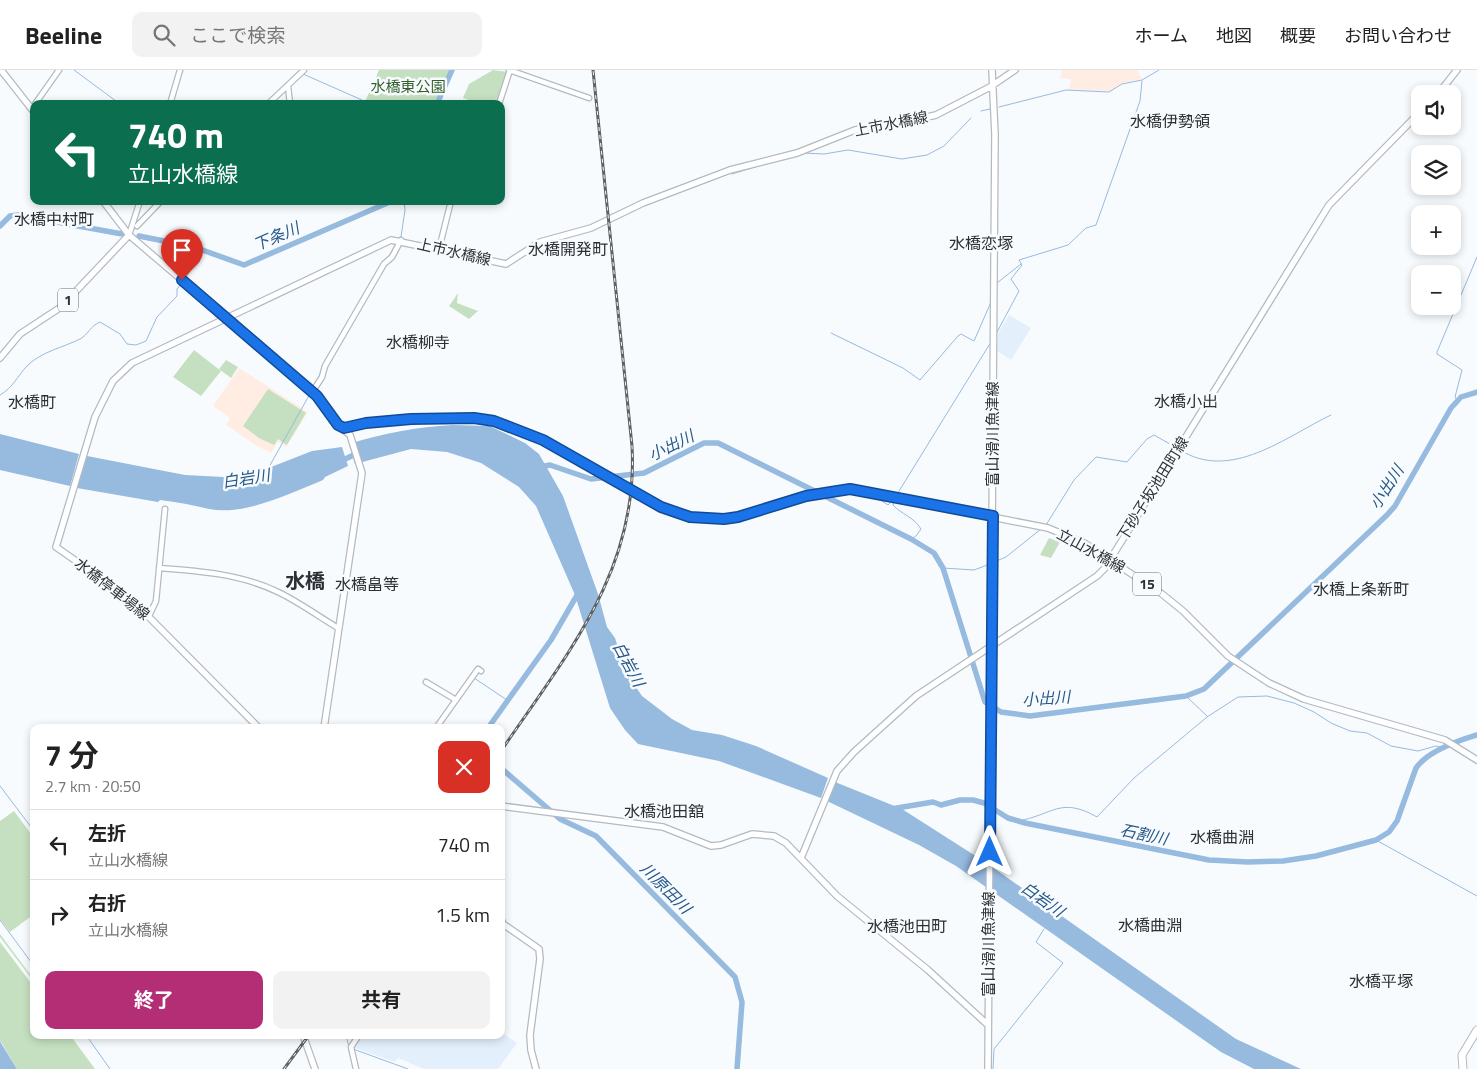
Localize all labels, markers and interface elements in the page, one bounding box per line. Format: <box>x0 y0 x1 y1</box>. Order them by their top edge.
search box <box>132 12 482 57</box>
text: Beeline <box>25 17 102 53</box>
text: ここで検索 <box>190 20 285 49</box>
icon: search <box>150 21 178 49</box>
text: ホーム <box>1135 22 1188 49</box>
text: 地図 <box>1216 22 1252 49</box>
text: 概要 <box>1280 22 1316 49</box>
text: お問い合わせ <box>1344 22 1452 49</box>
park label: 水橋東公園 <box>370 75 446 98</box>
map controls <box>1411 85 1461 315</box>
button: sound <box>1411 85 1461 135</box>
street label: 上市水橋線 <box>852 105 930 142</box>
text: 740 m <box>128 108 224 162</box>
district label: 水橋伊勢領 <box>1130 109 1210 133</box>
icon: left <box>45 120 110 185</box>
button: layers <box>1411 145 1461 195</box>
text: 立山水橋線 <box>128 157 238 191</box>
button: + <box>1411 205 1461 255</box>
district label: 水橋中村町 <box>14 207 94 231</box>
water label: 下条川 <box>249 215 305 256</box>
pin <box>161 229 203 280</box>
district label: 水橋恋塚 <box>949 231 1013 255</box>
street label: 上市水橋線 <box>415 232 493 271</box>
icon: arrive <box>168 236 196 264</box>
district label: 水橋開発町 <box>528 237 608 261</box>
button: − <box>1411 265 1461 315</box>
road number: 1 <box>58 288 78 312</box>
district label: 水橋柳寺 <box>386 330 450 354</box>
street label: 富山滑川魚津線 <box>981 381 1004 487</box>
district label: 水橋小出 <box>1154 389 1218 413</box>
district label: 水橋町 <box>8 390 56 414</box>
water label: 小出川 <box>644 423 700 466</box>
street label: 下砂子坂池田町線 <box>1111 432 1194 546</box>
water label: 小出川 <box>1363 459 1410 514</box>
water label: 白岩川 <box>220 462 274 494</box>
street label: 立山水橋線 <box>1053 522 1130 579</box>
street label: 水橋停車場線 <box>70 552 155 625</box>
district label: 水橋 <box>285 565 325 596</box>
district label: 水橋畠等 <box>335 572 399 596</box>
road number: 15 <box>1133 572 1161 596</box>
district label: 水橋上条新町 <box>1313 577 1409 601</box>
water label: 白岩川 <box>607 637 652 693</box>
water label: 小出川 <box>1021 684 1073 712</box>
text: 7 分 <box>45 732 98 778</box>
button: close <box>438 741 490 793</box>
text: 2.7 km · 20:50 <box>45 774 141 798</box>
district label: 水橋池田舘 <box>624 799 704 823</box>
water label: 石割川 <box>1118 817 1172 851</box>
text: 左折 <box>88 818 126 847</box>
position arrow <box>963 825 1015 877</box>
district label: 水橋曲淵 <box>1190 825 1254 849</box>
text: 740 m <box>438 830 490 859</box>
icon: left <box>45 831 73 859</box>
text: 立山水橋線 <box>88 848 168 872</box>
water label: 川原田川 <box>635 857 699 921</box>
water label: 白岩川 <box>1016 875 1071 924</box>
text: 右折 <box>88 888 126 917</box>
street label: 富山滑川魚津線 <box>977 891 1000 997</box>
text: 1.5 km <box>435 900 490 929</box>
icon: right <box>45 901 73 929</box>
district label: 水橋曲淵 <box>1118 913 1182 937</box>
district label: 水橋池田町 <box>867 914 947 938</box>
text: 立山水橋線 <box>88 918 168 942</box>
district label: 水橋平塚 <box>1349 969 1413 993</box>
button: 終了 <box>45 971 263 1029</box>
button: 共有 <box>273 971 490 1029</box>

